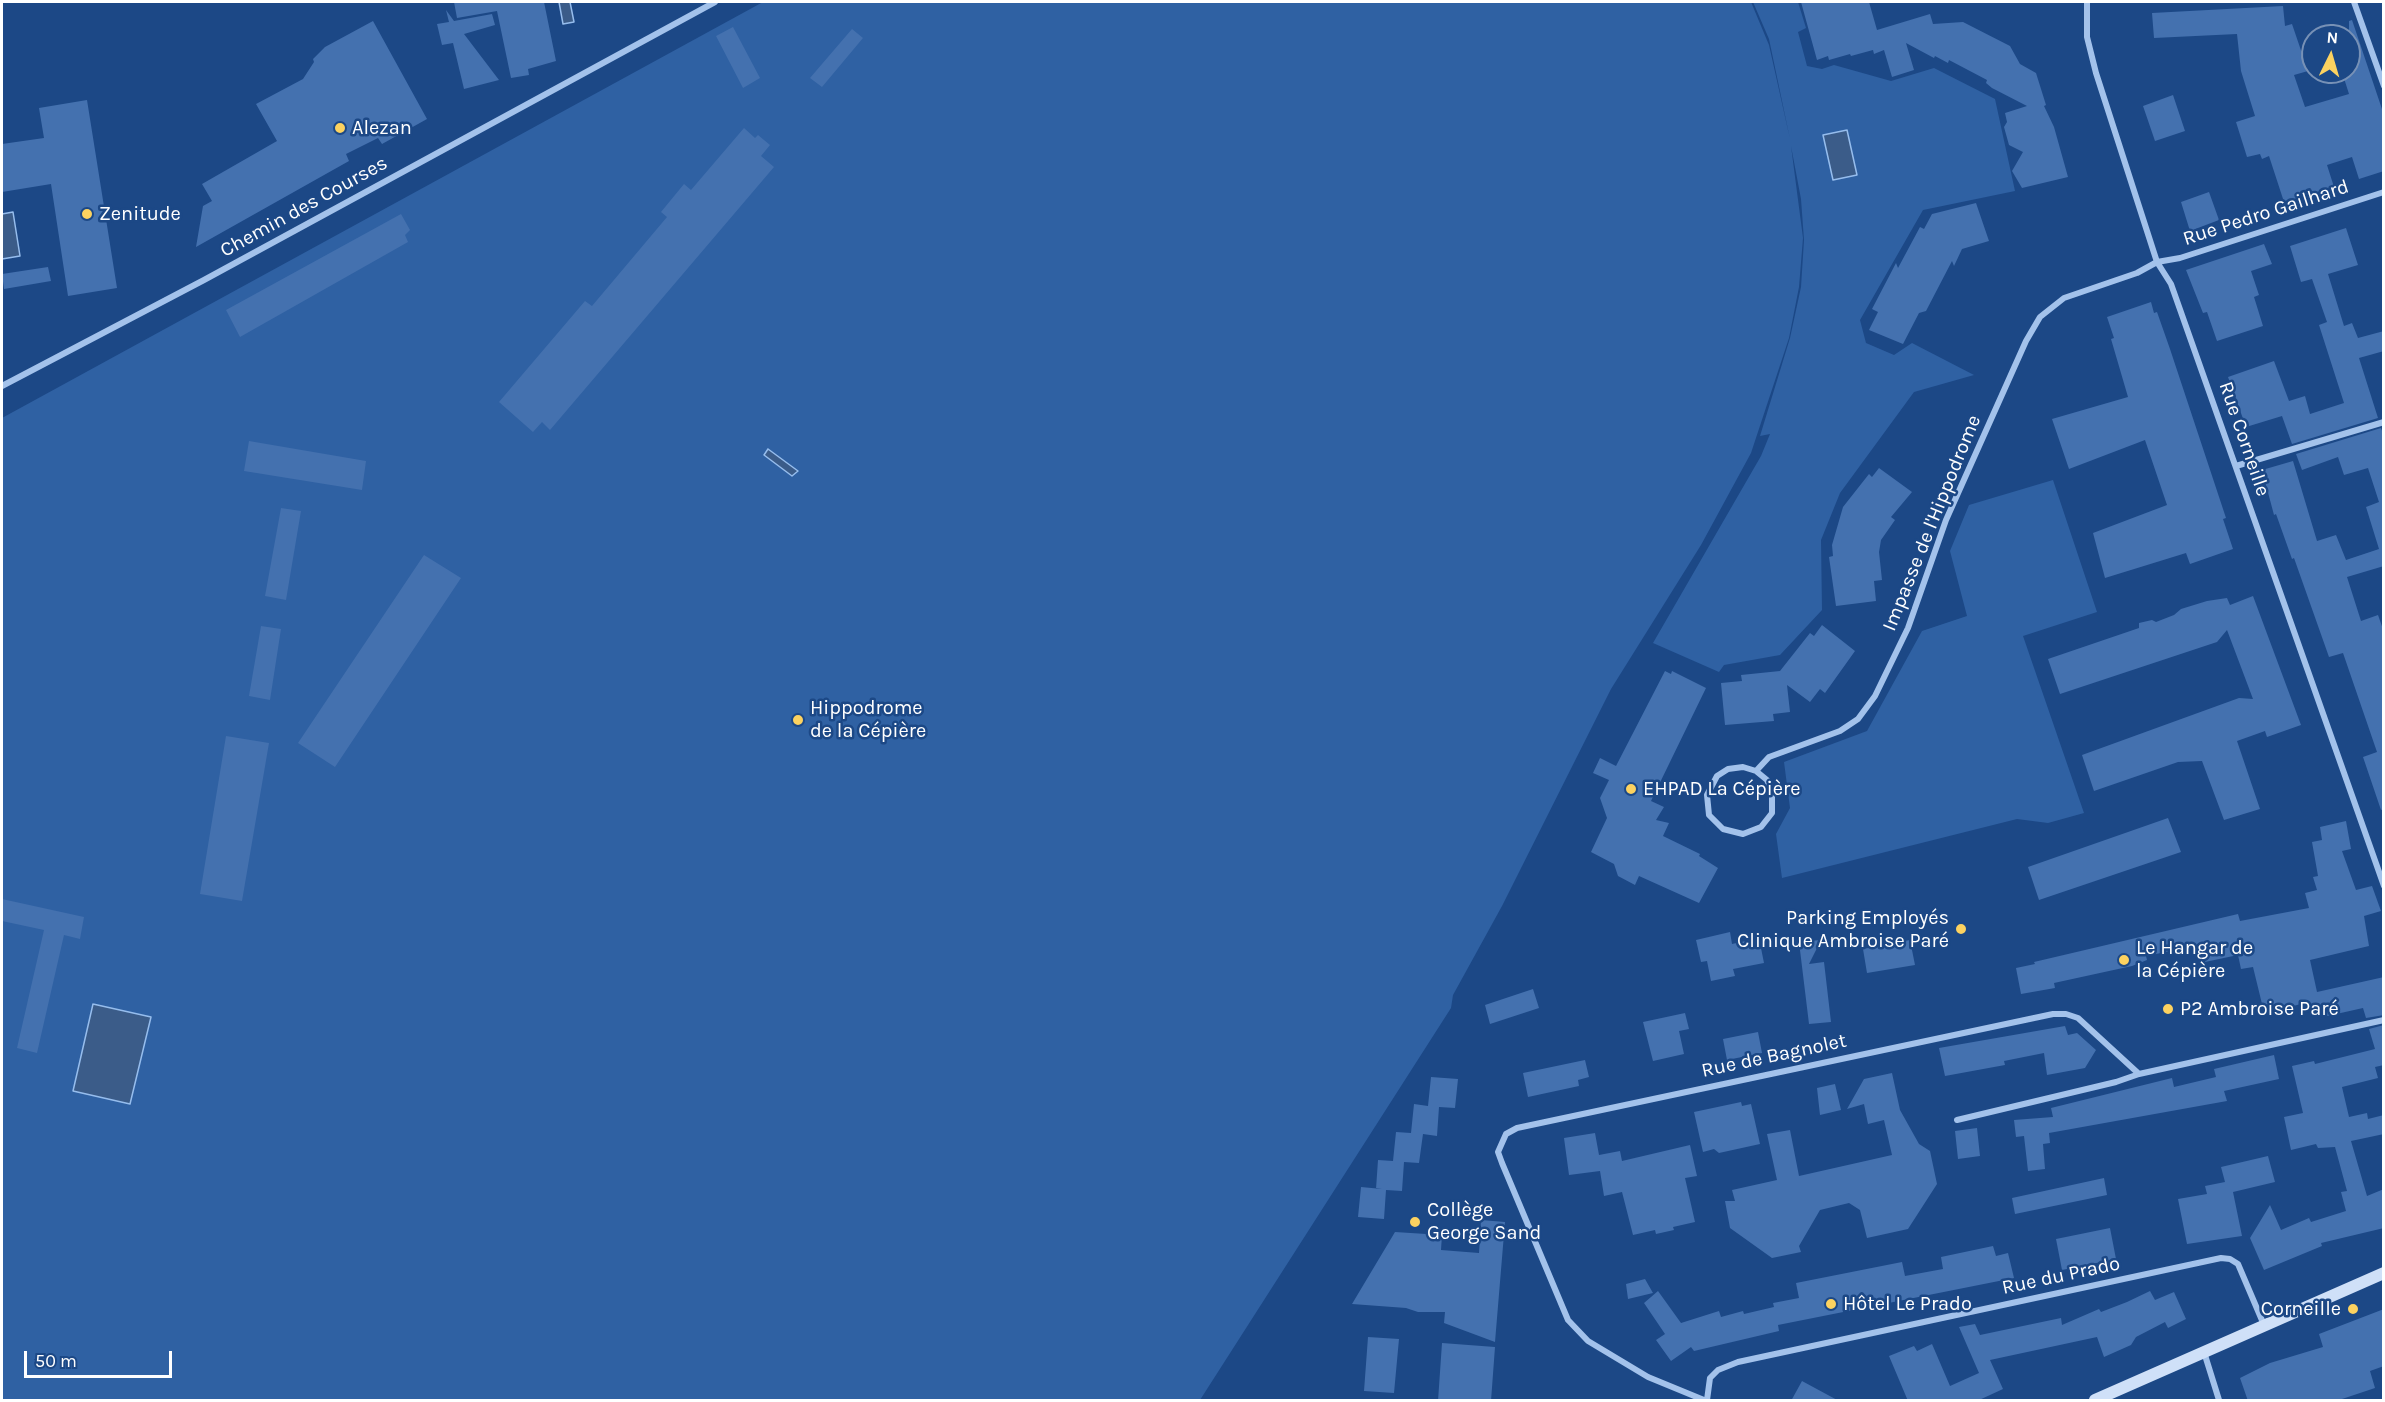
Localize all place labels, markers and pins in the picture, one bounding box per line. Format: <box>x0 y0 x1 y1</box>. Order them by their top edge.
place label: Alezan <box>352 116 412 140</box>
marker: Alezan <box>333 121 347 135</box>
place label: Zenitude <box>99 202 181 226</box>
marker: Zenitude <box>80 207 94 221</box>
place label: Hippodrome de la Cépière <box>810 696 926 743</box>
marker: Hippodrome de la Cépière <box>791 713 805 727</box>
place label: EHPAD La Cépière <box>1643 777 1800 801</box>
marker: EHPAD La Cépière <box>1624 782 1638 796</box>
place label: Parking Employés Clinique Ambroise Paré <box>1737 906 1949 953</box>
marker: Parking Employés Clinique Ambroise Paré <box>1954 922 1968 936</box>
place label: Le Hangar de la Cépière <box>2136 936 2253 983</box>
marker: Le Hangar de la Cépière <box>2117 953 2131 967</box>
place label: P2 Ambroise Paré <box>2180 997 2339 1021</box>
marker: P2 Ambroise Paré <box>2161 1002 2175 1016</box>
place label: Collège George Sand <box>1427 1198 1541 1245</box>
marker: Collège George Sand <box>1408 1215 1422 1229</box>
place label: Hôtel Le Prado <box>1843 1292 1972 1316</box>
marker: Hôtel Le Prado <box>1824 1297 1838 1311</box>
place label: Corneille <box>2261 1297 2341 1321</box>
marker: Corneille <box>2346 1302 2360 1316</box>

